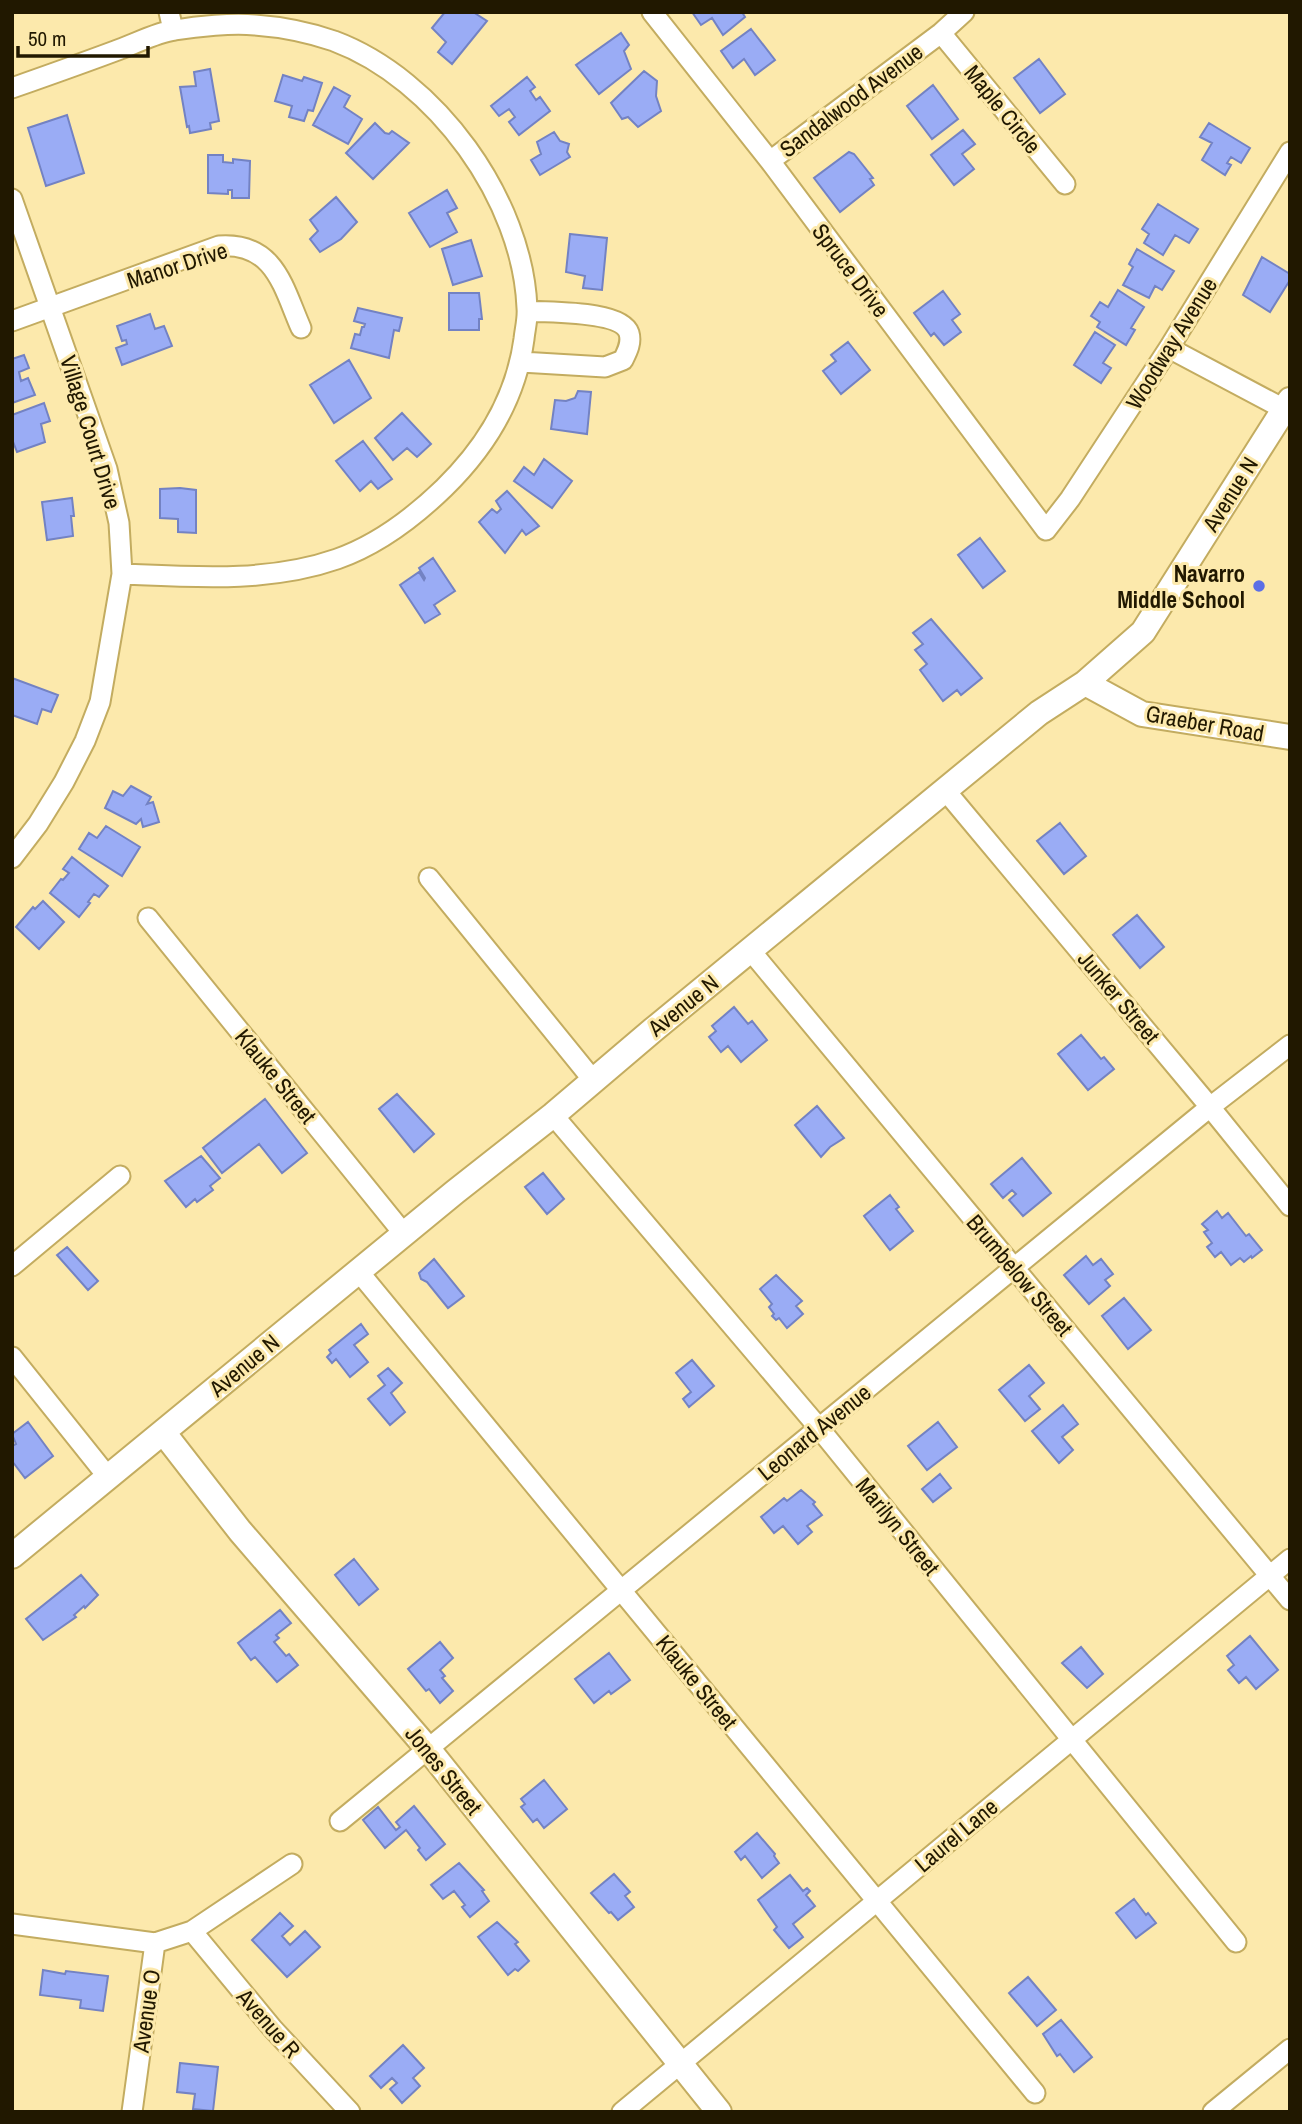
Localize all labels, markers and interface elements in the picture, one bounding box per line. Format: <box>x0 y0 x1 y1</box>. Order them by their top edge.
scale bar <box>18 14 147 58</box>
text: 50 m <box>28 24 66 53</box>
street label: Sandalwood Avenue <box>773 36 929 164</box>
street label: Maple Circle <box>958 58 1048 160</box>
street label: Spruce Drive <box>806 217 896 323</box>
street label: Manor Drive <box>123 234 231 296</box>
street label: Woodway Avenue <box>1118 271 1224 415</box>
street label: Village Court Drive <box>53 351 129 513</box>
street label: Avenue N <box>1194 451 1265 538</box>
place label: Navarro Middle School <box>1117 558 1245 615</box>
marker: Navarro Middle School <box>1251 578 1267 594</box>
street label: Graeber Road <box>1143 697 1267 749</box>
street label: Junker Street <box>1071 944 1167 1050</box>
street label: Avenue N <box>640 967 725 1044</box>
street label: Klauke Street <box>228 1022 324 1130</box>
street label: Brumbelow Street <box>960 1208 1080 1342</box>
street label: Avenue N <box>202 1327 286 1404</box>
street label: Leonard Avenue <box>751 1377 877 1487</box>
street label: Marilyn Street <box>849 1471 947 1581</box>
street label: Klauke Street <box>649 1628 745 1736</box>
street label: Jones Street <box>399 1719 489 1821</box>
street label: Laurel Lane <box>908 1791 1004 1879</box>
street label: Avenue O <box>125 1967 167 2056</box>
street label: Avenue R <box>230 1981 308 2065</box>

